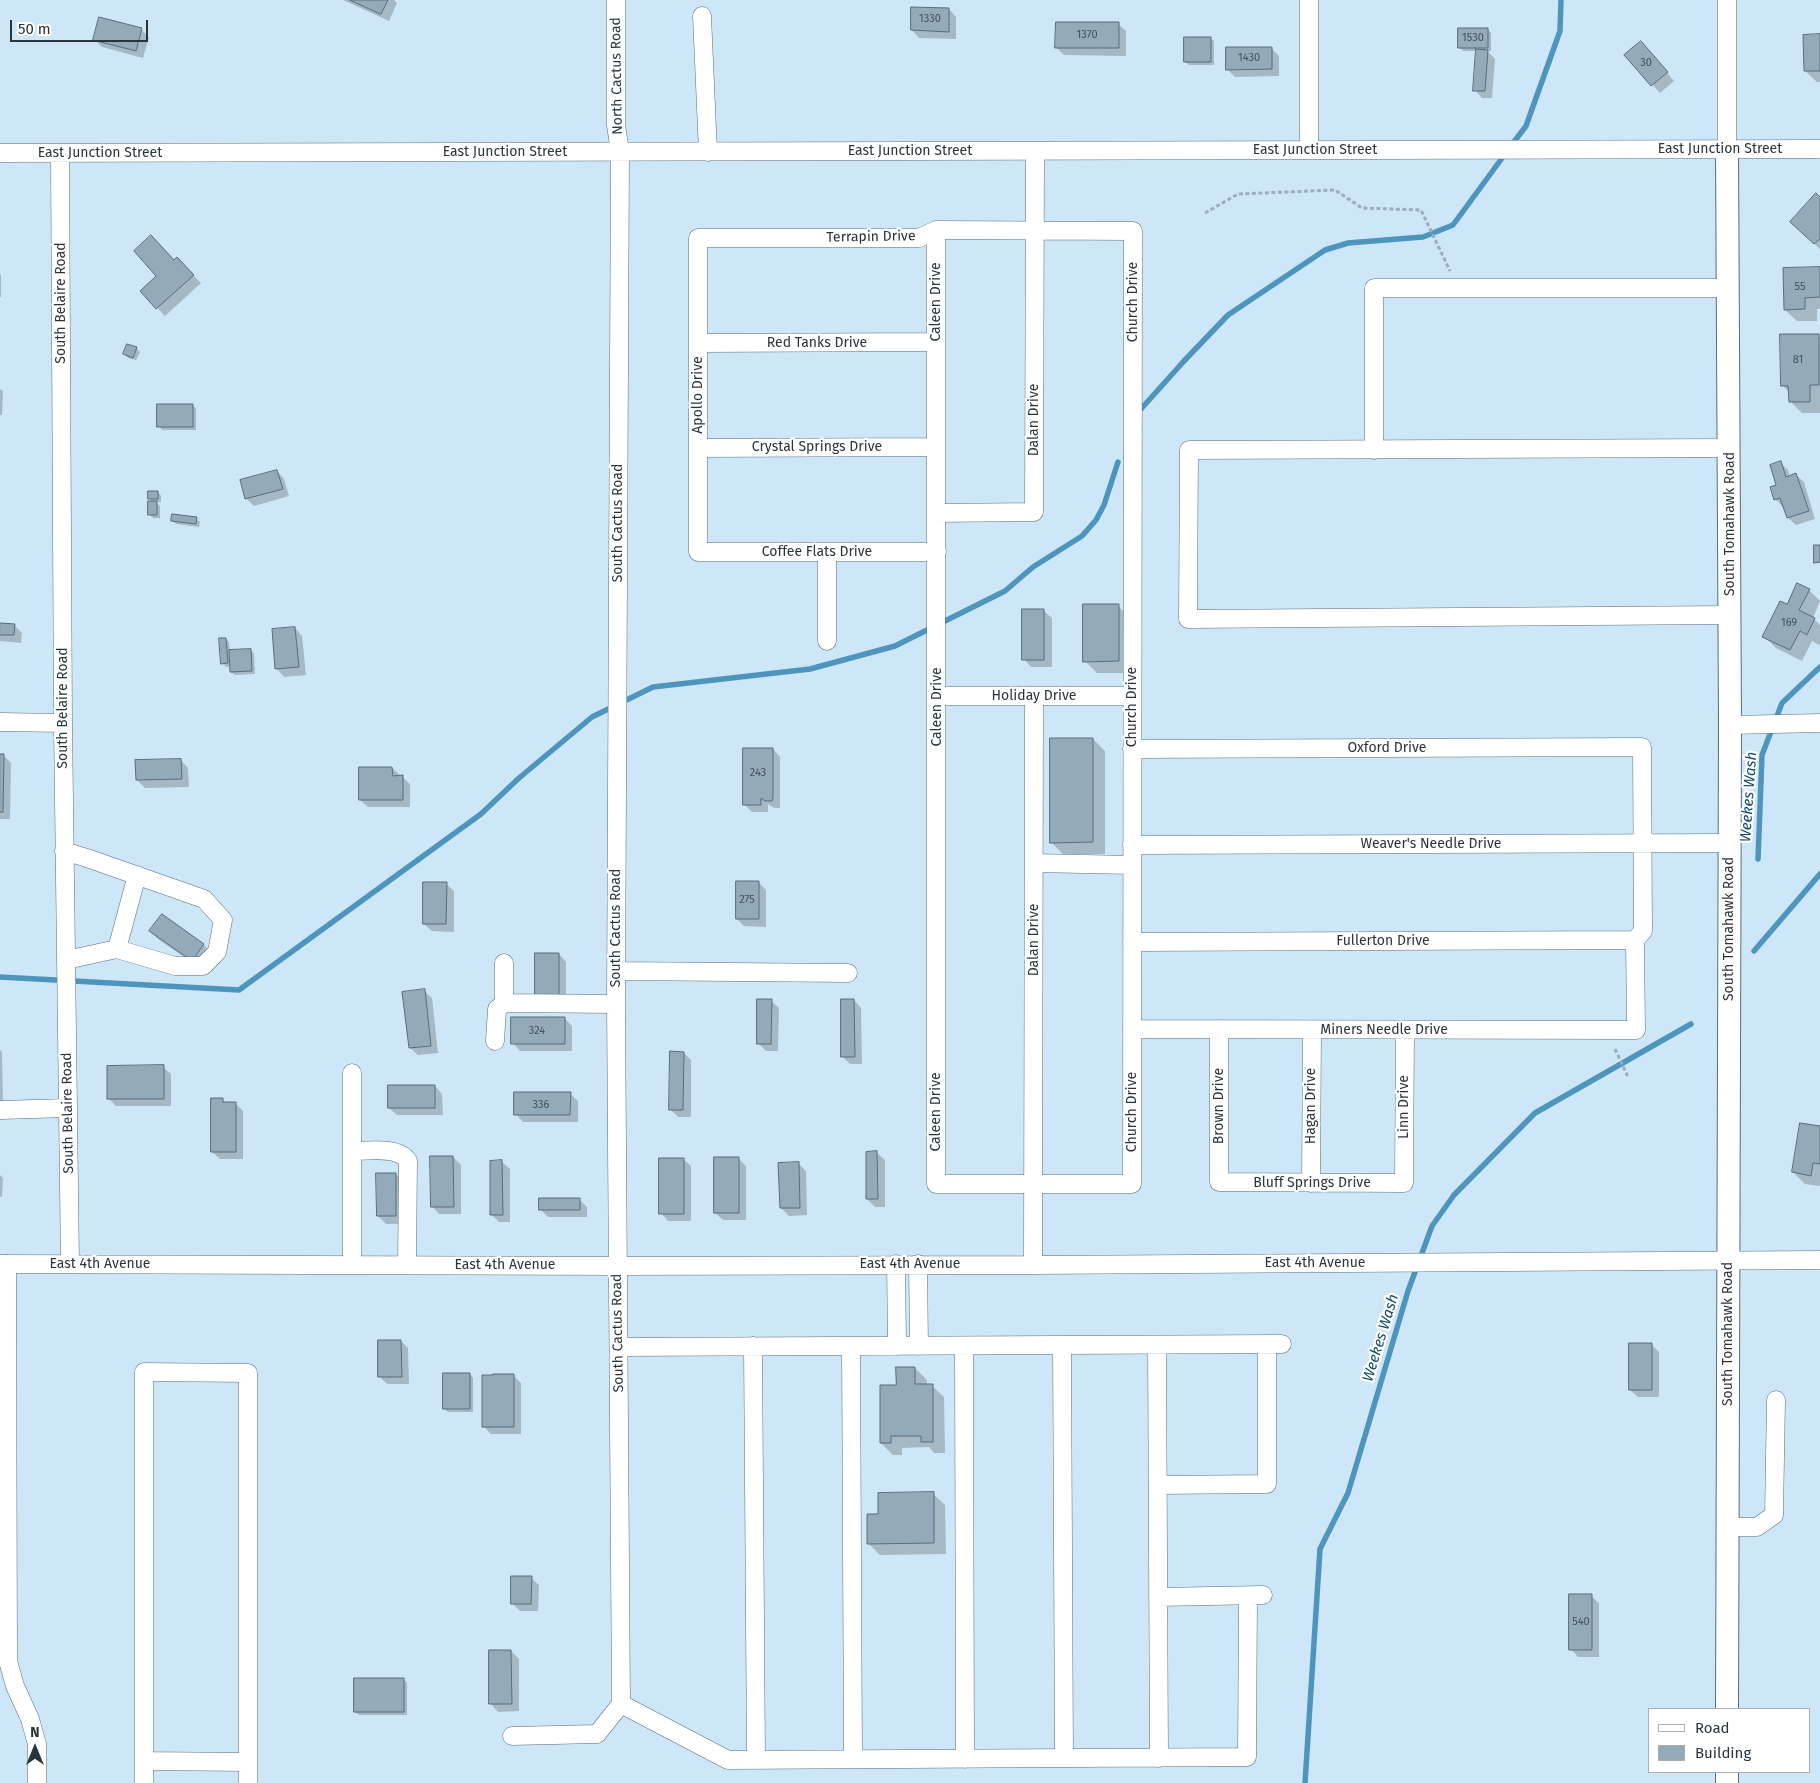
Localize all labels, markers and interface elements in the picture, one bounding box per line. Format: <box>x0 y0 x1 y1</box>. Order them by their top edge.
scale bar <box>12 10 150 42</box>
house number: 1330 <box>919 12 941 26</box>
street label: North Cactus Road <box>608 17 626 135</box>
text: 50 m <box>18 20 51 38</box>
house number: 1370 <box>1076 28 1098 42</box>
house number: 1530 <box>1462 31 1484 45</box>
house number: 1430 <box>1238 51 1260 65</box>
house number: 30 <box>1640 56 1652 70</box>
street label: East Junction Street <box>1658 141 1782 157</box>
street label: East Junction Street <box>1253 142 1377 158</box>
street label: East Junction Street <box>848 143 972 159</box>
street label: East Junction Street <box>443 144 567 160</box>
street label: East Junction Street <box>38 145 162 161</box>
street label: Terrapin Drive <box>826 228 916 246</box>
street label: South Belaire Road <box>53 242 69 364</box>
street label: Caleen Drive <box>928 262 944 342</box>
street label: Church Drive <box>1125 262 1141 342</box>
house number: 55 <box>1795 280 1805 294</box>
street label: Red Tanks Drive <box>767 335 867 351</box>
house number: 81 <box>1793 353 1803 367</box>
street label: Apollo Drive <box>690 356 706 434</box>
street label: Dalan Drive <box>1026 384 1042 456</box>
street label: Crystal Springs Drive <box>752 439 882 455</box>
street label: South Tomahawk Road <box>1722 452 1738 596</box>
street label: South Cactus Road <box>610 464 626 582</box>
street label: Coffee Flats Drive <box>762 544 872 560</box>
house number: 169 <box>1781 616 1797 630</box>
street label: South Belaire Road <box>55 647 71 769</box>
street label: Caleen Drive <box>929 667 945 747</box>
street label: Church Drive <box>1124 667 1140 747</box>
street label: Holiday Drive <box>992 688 1076 704</box>
street label: Oxford Drive <box>1348 740 1426 756</box>
water label: Weekes Wash <box>1737 751 1761 843</box>
house number: 243 <box>750 766 766 780</box>
street label: Weaver's Needle Drive <box>1361 836 1501 852</box>
street label: South Tomahawk Road <box>1721 857 1737 1001</box>
street label: South Cactus Road <box>608 869 624 987</box>
house number: 275 <box>739 893 755 907</box>
street label: Dalan Drive <box>1026 904 1042 976</box>
street label: Fullerton Drive <box>1336 933 1430 949</box>
street label: Miners Needle Drive <box>1320 1022 1448 1038</box>
house number: 324 <box>529 1024 545 1038</box>
street label: South Belaire Road <box>59 1052 77 1174</box>
street label: Brown Drive <box>1211 1068 1227 1144</box>
street label: Hagan Drive <box>1303 1068 1319 1144</box>
street label: Caleen Drive <box>928 1072 944 1152</box>
street label: Church Drive <box>1124 1072 1140 1152</box>
street label: Linn Drive <box>1396 1075 1412 1139</box>
house number: 336 <box>533 1098 549 1112</box>
street label: Bluff Springs Drive <box>1253 1175 1371 1191</box>
street label: East 4th Avenue <box>1265 1255 1365 1271</box>
street label: East 4th Avenue <box>50 1256 150 1272</box>
street label: East 4th Avenue <box>860 1256 960 1272</box>
street label: East 4th Avenue <box>455 1257 555 1273</box>
street label: South Tomahawk Road <box>1720 1262 1736 1406</box>
street label: South Cactus Road <box>609 1274 627 1392</box>
water label: Weekes Wash <box>1359 1292 1403 1384</box>
house number: 540 <box>1572 1615 1590 1629</box>
legend <box>1648 1708 1810 1773</box>
text: Road <box>1695 1719 1730 1737</box>
north arrow <box>10 1723 60 1773</box>
text: N <box>30 1724 40 1741</box>
text: Building <box>1695 1744 1751 1762</box>

